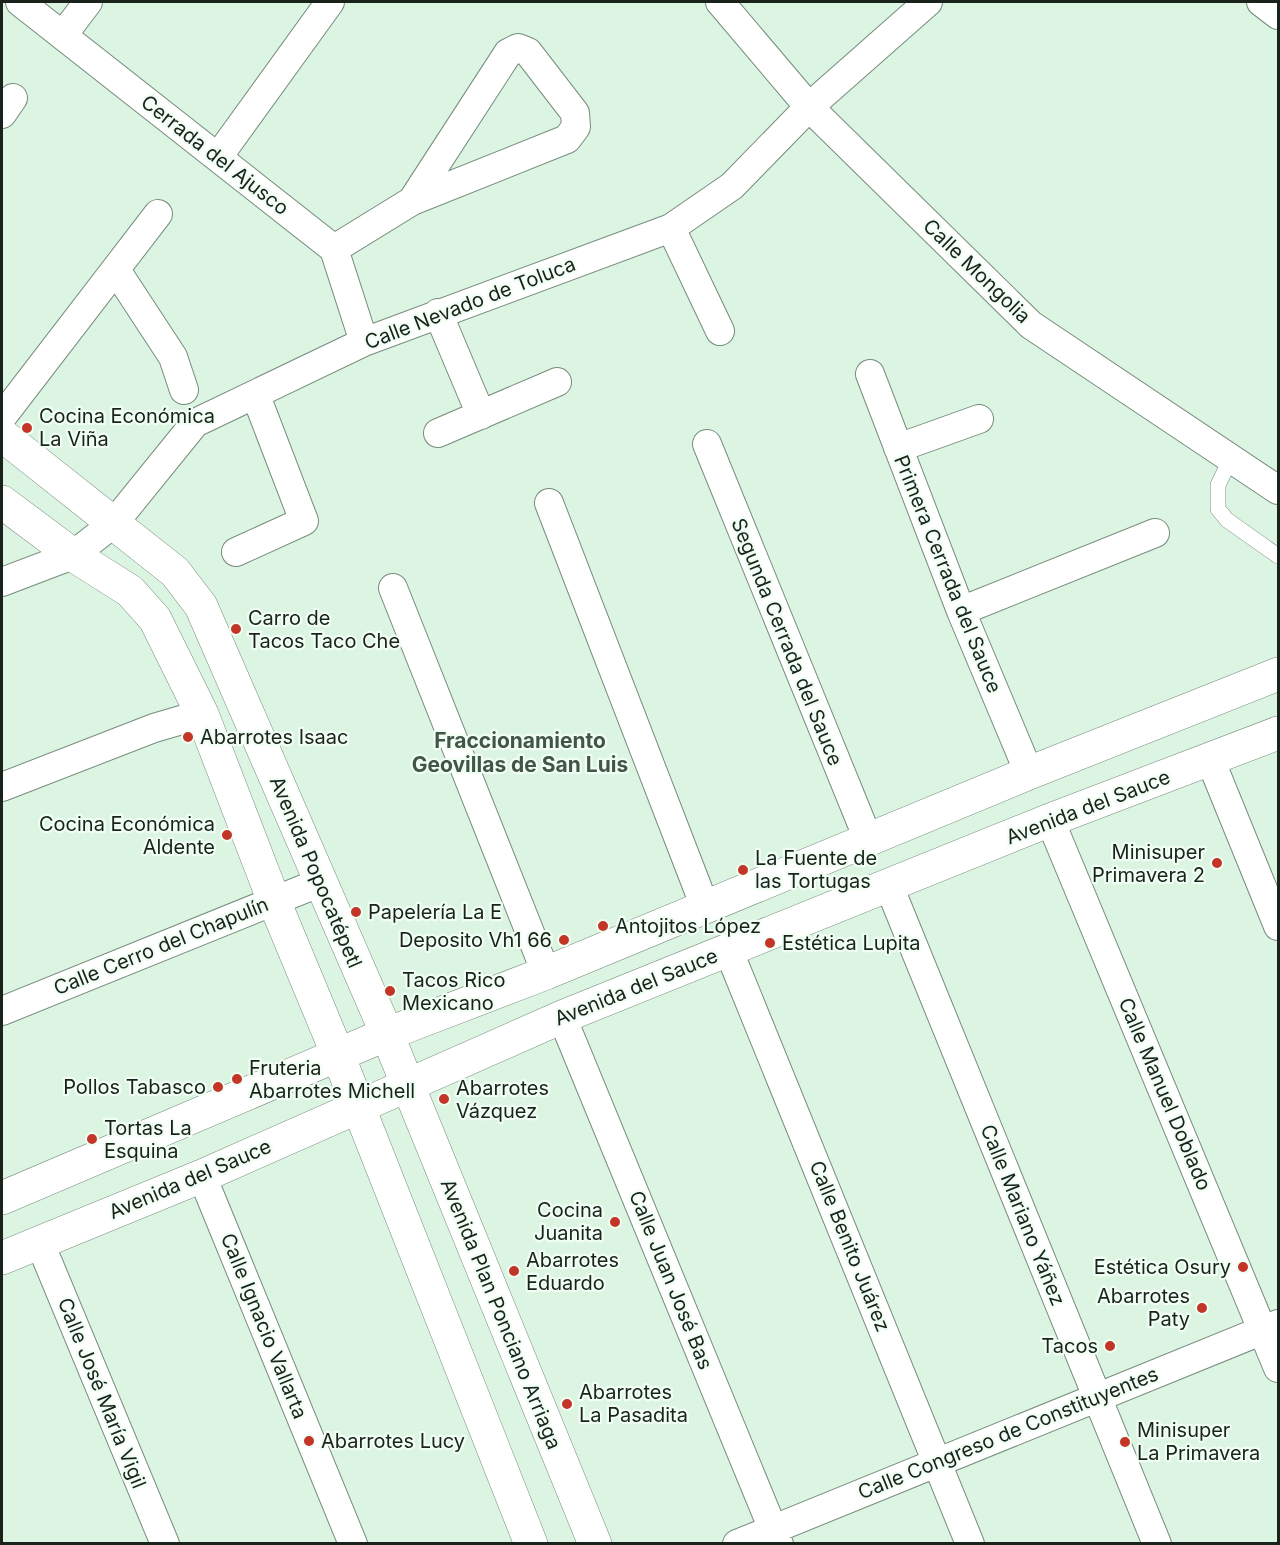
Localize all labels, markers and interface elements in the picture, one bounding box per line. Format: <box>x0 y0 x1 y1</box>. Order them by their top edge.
street label: Cerrada del Ajusco <box>136 90 294 220</box>
street label: Calle Mongolia <box>918 214 1036 328</box>
street label: Calle Nevado de Toluca <box>361 252 579 354</box>
place label: Cocina Económica La Viña <box>39 404 215 451</box>
marker: Cocina Económica La Viña <box>20 421 34 435</box>
street label: Primera Cerrada del Sauce <box>889 452 1007 696</box>
street label: Segunda Cerrada del Sauce <box>726 515 848 769</box>
place label: Carro de Tacos Taco Che <box>248 606 400 653</box>
marker: Carro de Tacos Taco Che <box>229 622 243 636</box>
place label: Abarrotes Isaac <box>200 725 349 749</box>
district label: Fraccionamiento Geovillas de San Luis <box>412 728 628 777</box>
marker: Abarrotes Isaac <box>181 730 195 744</box>
street label: Avenida del Sauce <box>1002 765 1174 849</box>
street label: Avenida Popocatépetl <box>265 773 367 971</box>
place label: Cocina Económica Aldente <box>39 812 215 859</box>
marker: Cocina Económica Aldente <box>220 828 234 842</box>
place label: Minisuper Primavera 2 <box>1092 840 1205 887</box>
place label: La Fuente de las Tortugas <box>755 846 877 893</box>
marker: Minisuper Primavera 2 <box>1210 856 1224 870</box>
marker: La Fuente de las Tortugas <box>736 863 750 877</box>
street label: Calle Cerro del Chapulín <box>50 892 272 1000</box>
place label: Papelería La E <box>368 900 502 924</box>
marker: Papelería La E <box>349 905 363 919</box>
place label: Antojitos López <box>615 914 761 938</box>
marker: Antojitos López <box>596 919 610 933</box>
place label: Deposito Vh1 66 <box>399 928 552 952</box>
place label: Estética Lupita <box>782 931 921 955</box>
marker: Deposito Vh1 66 <box>557 933 571 947</box>
marker: Estética Lupita <box>763 936 777 950</box>
street label: Avenida del Sauce <box>551 943 721 1031</box>
place label: Tacos Rico Mexicano <box>402 968 505 1015</box>
marker: Tacos Rico Mexicano <box>383 984 397 998</box>
street label: Calle Manuel Doblado <box>1114 994 1216 1194</box>
place label: Fruteria Abarrotes Michell <box>249 1056 415 1103</box>
marker: Fruteria Abarrotes Michell <box>230 1072 244 1086</box>
place label: Pollos Tabasco <box>63 1075 206 1099</box>
place label: Abarrotes Vázquez <box>456 1076 549 1123</box>
marker: Pollos Tabasco <box>211 1080 225 1094</box>
marker: Abarrotes Vázquez <box>437 1092 451 1106</box>
place label: Tortas La Esquina <box>104 1116 192 1163</box>
street label: Calle Mariano Yáñez <box>976 1121 1070 1309</box>
marker: Tortas La Esquina <box>85 1132 99 1146</box>
street label: Avenida del Sauce <box>105 1134 275 1224</box>
street label: Calle Benito Juárez <box>805 1157 895 1335</box>
street label: Avenida Plan Ponciano Arriaga <box>436 1175 566 1453</box>
street label: Calle Juan José Bas <box>624 1187 718 1373</box>
place label: Cocina Juanita <box>534 1198 603 1245</box>
marker: Cocina Juanita <box>608 1215 622 1229</box>
street label: Calle Ignacio Vallarta <box>216 1230 312 1422</box>
place label: Abarrotes Eduardo <box>526 1248 619 1295</box>
place label: Estética Osury <box>1094 1255 1231 1279</box>
marker: Estética Osury <box>1236 1260 1250 1274</box>
marker: Abarrotes Eduardo <box>507 1264 521 1278</box>
place label: Abarrotes Paty <box>1097 1284 1190 1331</box>
street label: Calle José María Vigil <box>53 1294 151 1492</box>
marker: Abarrotes Paty <box>1195 1301 1209 1315</box>
place label: Tacos <box>1041 1334 1098 1358</box>
marker: Tacos <box>1103 1339 1117 1353</box>
street label: Calle Congreso de Constituyentes <box>854 1362 1162 1504</box>
place label: Abarrotes La Pasadita <box>579 1380 688 1427</box>
marker: Abarrotes La Pasadita <box>560 1397 574 1411</box>
place label: Minisuper La Primavera <box>1137 1418 1260 1465</box>
place label: Abarrotes Lucy <box>321 1429 465 1453</box>
marker: Abarrotes Lucy <box>302 1434 316 1448</box>
marker: Minisuper La Primavera <box>1118 1435 1132 1449</box>

